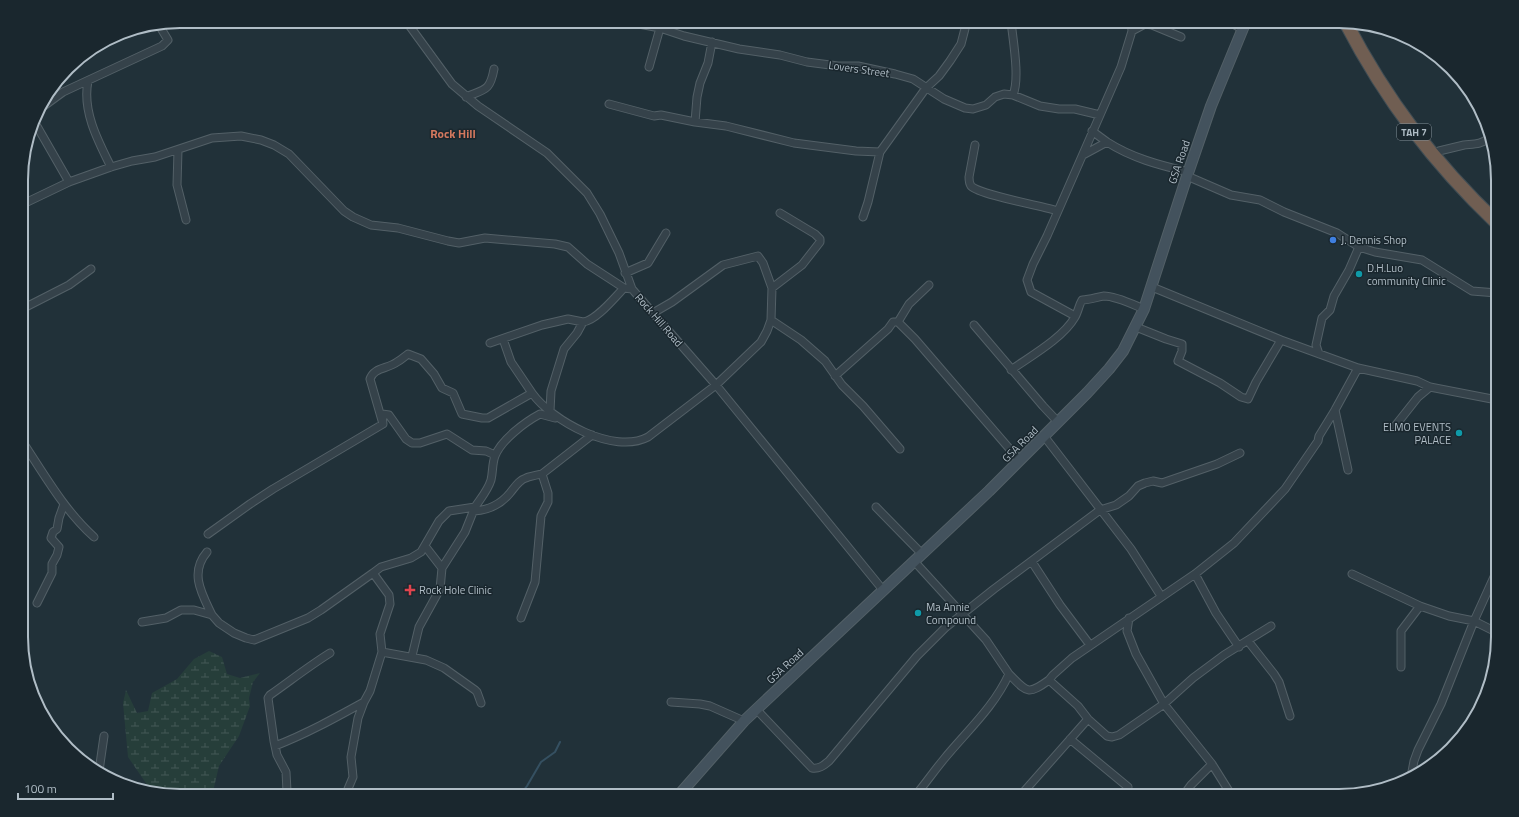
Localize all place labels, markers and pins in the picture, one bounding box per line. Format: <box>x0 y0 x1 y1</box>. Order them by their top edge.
place label: J. Dennis Shop <box>1341 232 1407 248</box>
marker: J. Dennis Shop <box>1328 235 1338 245</box>
place label: D.H.Luo community Clinic <box>1367 260 1446 289</box>
marker: D.H.Luo community Clinic <box>1354 269 1364 279</box>
place label: ELMO EVENTS PALACE <box>1383 419 1451 448</box>
marker: ELMO EVENTS PALACE <box>1454 428 1464 438</box>
place label: Rock Hole Clinic <box>419 582 492 598</box>
marker: Rock Hole Clinic <box>404 584 416 596</box>
place label: Ma Annie Compound <box>926 599 976 628</box>
marker: Ma Annie Compound <box>913 608 923 618</box>

